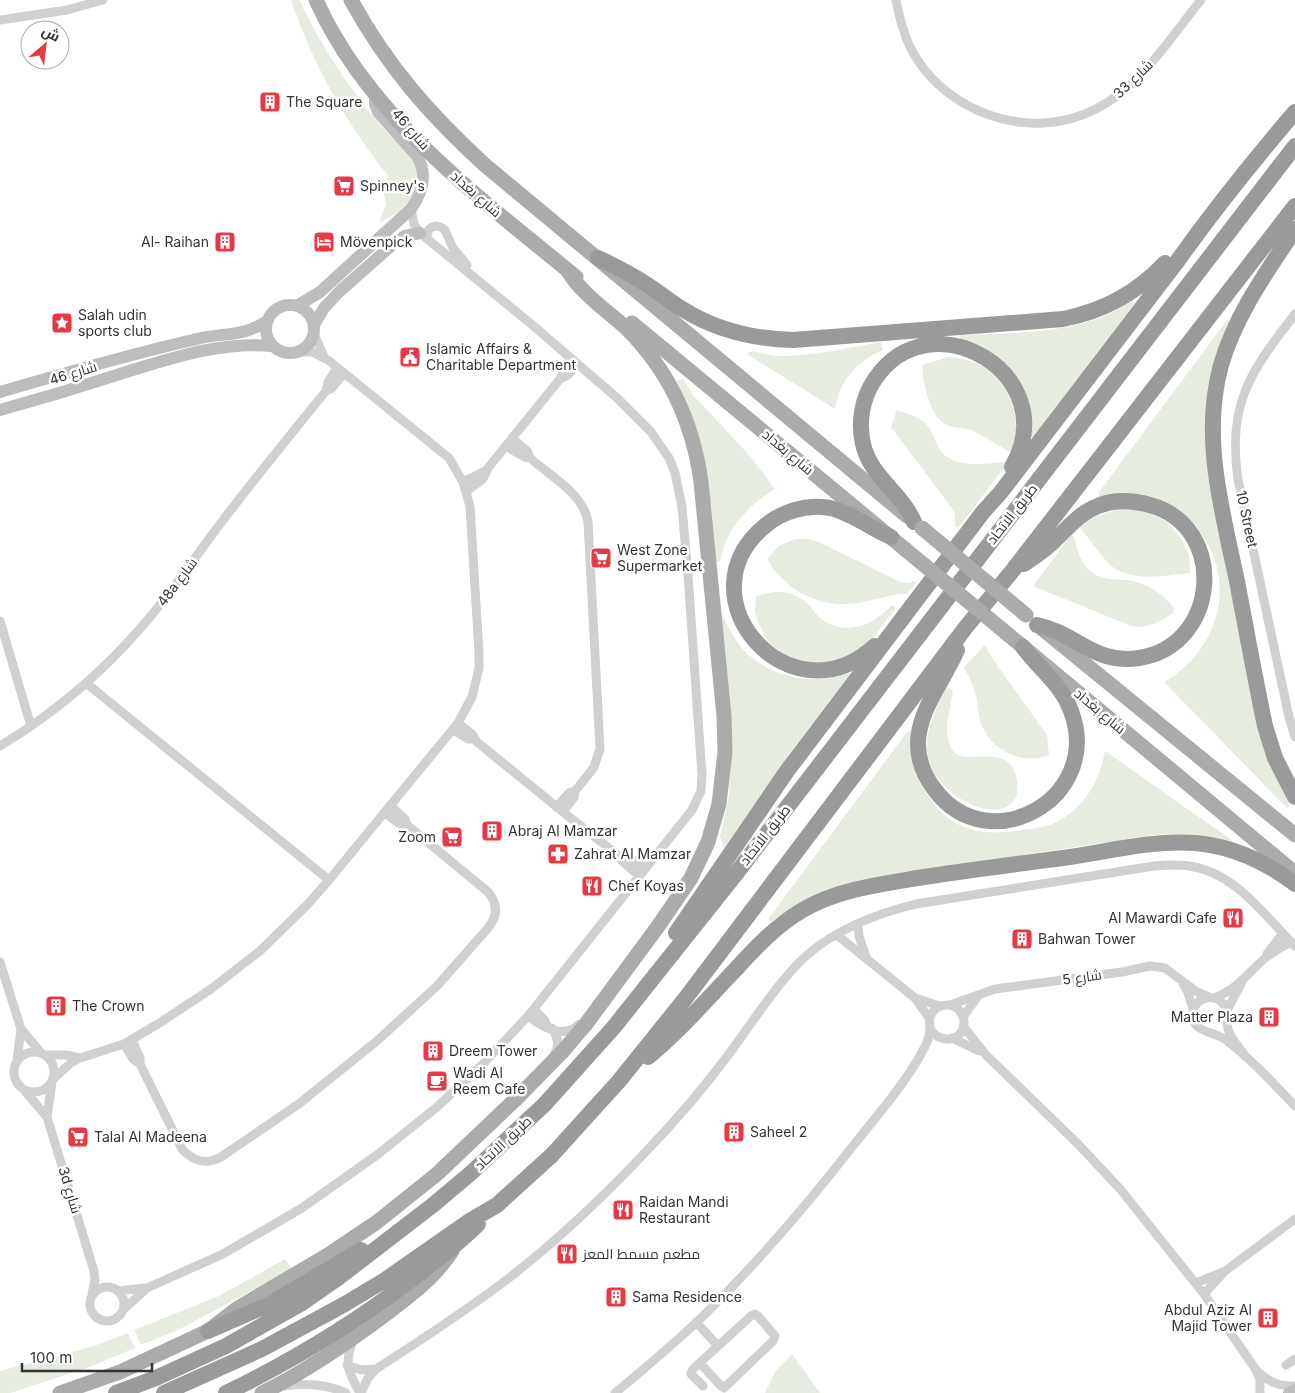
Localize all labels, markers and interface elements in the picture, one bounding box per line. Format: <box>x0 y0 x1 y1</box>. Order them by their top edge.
north arrow <box>20 20 70 70</box>
text: ش <box>39 21 63 46</box>
street label: شارع 33 <box>1109 56 1157 102</box>
building icon: The Square <box>258 90 282 114</box>
place label: The Square <box>286 93 362 110</box>
street label: شارع 46 <box>388 105 434 153</box>
street label: شارع بغداد <box>447 167 505 221</box>
supermarket icon: Spinney's <box>332 174 356 198</box>
place label: Spinney's <box>360 177 425 194</box>
building icon: Al- Raihan <box>213 230 237 254</box>
hotel icon: Mövenpick <box>312 230 336 254</box>
place label: Al- Raihan <box>141 233 209 250</box>
place label: Mövenpick <box>340 233 413 250</box>
place label: Salah udin sports club <box>78 306 152 339</box>
place icon: Salah udin sports club <box>50 311 74 335</box>
place label: Islamic Affairs & Charitable Department <box>426 340 576 373</box>
public building icon: Islamic Affairs & Charitable Department <box>398 345 422 369</box>
street label: شارع 46 <box>47 357 99 389</box>
street label: شارع بغداد <box>759 425 817 479</box>
street label: طريق الاتحاد <box>983 480 1041 548</box>
street label: 10 Street <box>1233 489 1262 549</box>
place label: West Zone Supermarket <box>617 541 703 574</box>
supermarket icon: West Zone Supermarket <box>589 546 613 570</box>
street label: 48a شارع <box>153 554 201 610</box>
street label: شارع بغداد <box>1071 684 1129 738</box>
street label: طريق الاتحاد <box>736 801 794 869</box>
building icon: Abraj Al Mamzar <box>480 819 504 843</box>
place label: Abraj Al Mamzar <box>508 822 617 839</box>
supermarket icon: Zoom <box>440 825 464 849</box>
place label: Zoom <box>398 828 436 845</box>
pharmacy icon: Zahrat Al Mamzar <box>546 842 570 866</box>
place label: Zahrat Al Mamzar <box>574 845 691 862</box>
restaurant icon: Chef Koyas <box>580 874 604 898</box>
place label: Chef Koyas <box>608 877 684 894</box>
restaurant icon: Al Mawardi Cafe <box>1221 906 1245 930</box>
place label: Al Mawardi Cafe <box>1108 909 1217 926</box>
building icon: Bahwan Tower <box>1010 927 1034 951</box>
place label: Bahwan Tower <box>1038 930 1136 947</box>
street label: شارع 5 <box>1061 965 1103 989</box>
building icon: The Crown <box>44 994 68 1018</box>
place label: The Crown <box>72 997 145 1014</box>
building icon: Matter Plaza <box>1257 1005 1281 1029</box>
place label: Matter Plaza <box>1171 1008 1253 1025</box>
building icon: Dreem Tower <box>421 1039 445 1063</box>
place label: Dreem Tower <box>449 1042 537 1059</box>
place label: Wadi Al Reem Cafe <box>453 1064 525 1097</box>
cafe icon: Wadi Al Reem Cafe <box>425 1069 449 1093</box>
street label: طريق الاتحاد <box>471 1112 535 1174</box>
building icon: Saheel 2 <box>722 1120 746 1144</box>
place label: Saheel 2 <box>750 1123 807 1140</box>
supermarket icon: Talal Al Madeena <box>66 1125 90 1149</box>
place label: Talal Al Madeena <box>94 1128 207 1145</box>
street label: 3d شارع <box>54 1164 86 1216</box>
place label: Raidan Mandi Restaurant <box>639 1193 729 1226</box>
restaurant icon: Raidan Mandi Restaurant <box>611 1198 635 1222</box>
restaurant icon: مطعم مسمط المعز <box>555 1242 579 1266</box>
place label: مطعم مسمط المعز <box>582 1245 700 1264</box>
building icon: Sama Residence <box>604 1285 628 1309</box>
place label: Sama Residence <box>632 1288 742 1305</box>
place label: Abdul Aziz Al Majid Tower <box>1164 1301 1252 1334</box>
building icon: Abdul Aziz Al Majid Tower <box>1256 1306 1280 1330</box>
scale bar <box>22 1340 152 1372</box>
text: 100 m <box>30 1348 72 1367</box>

